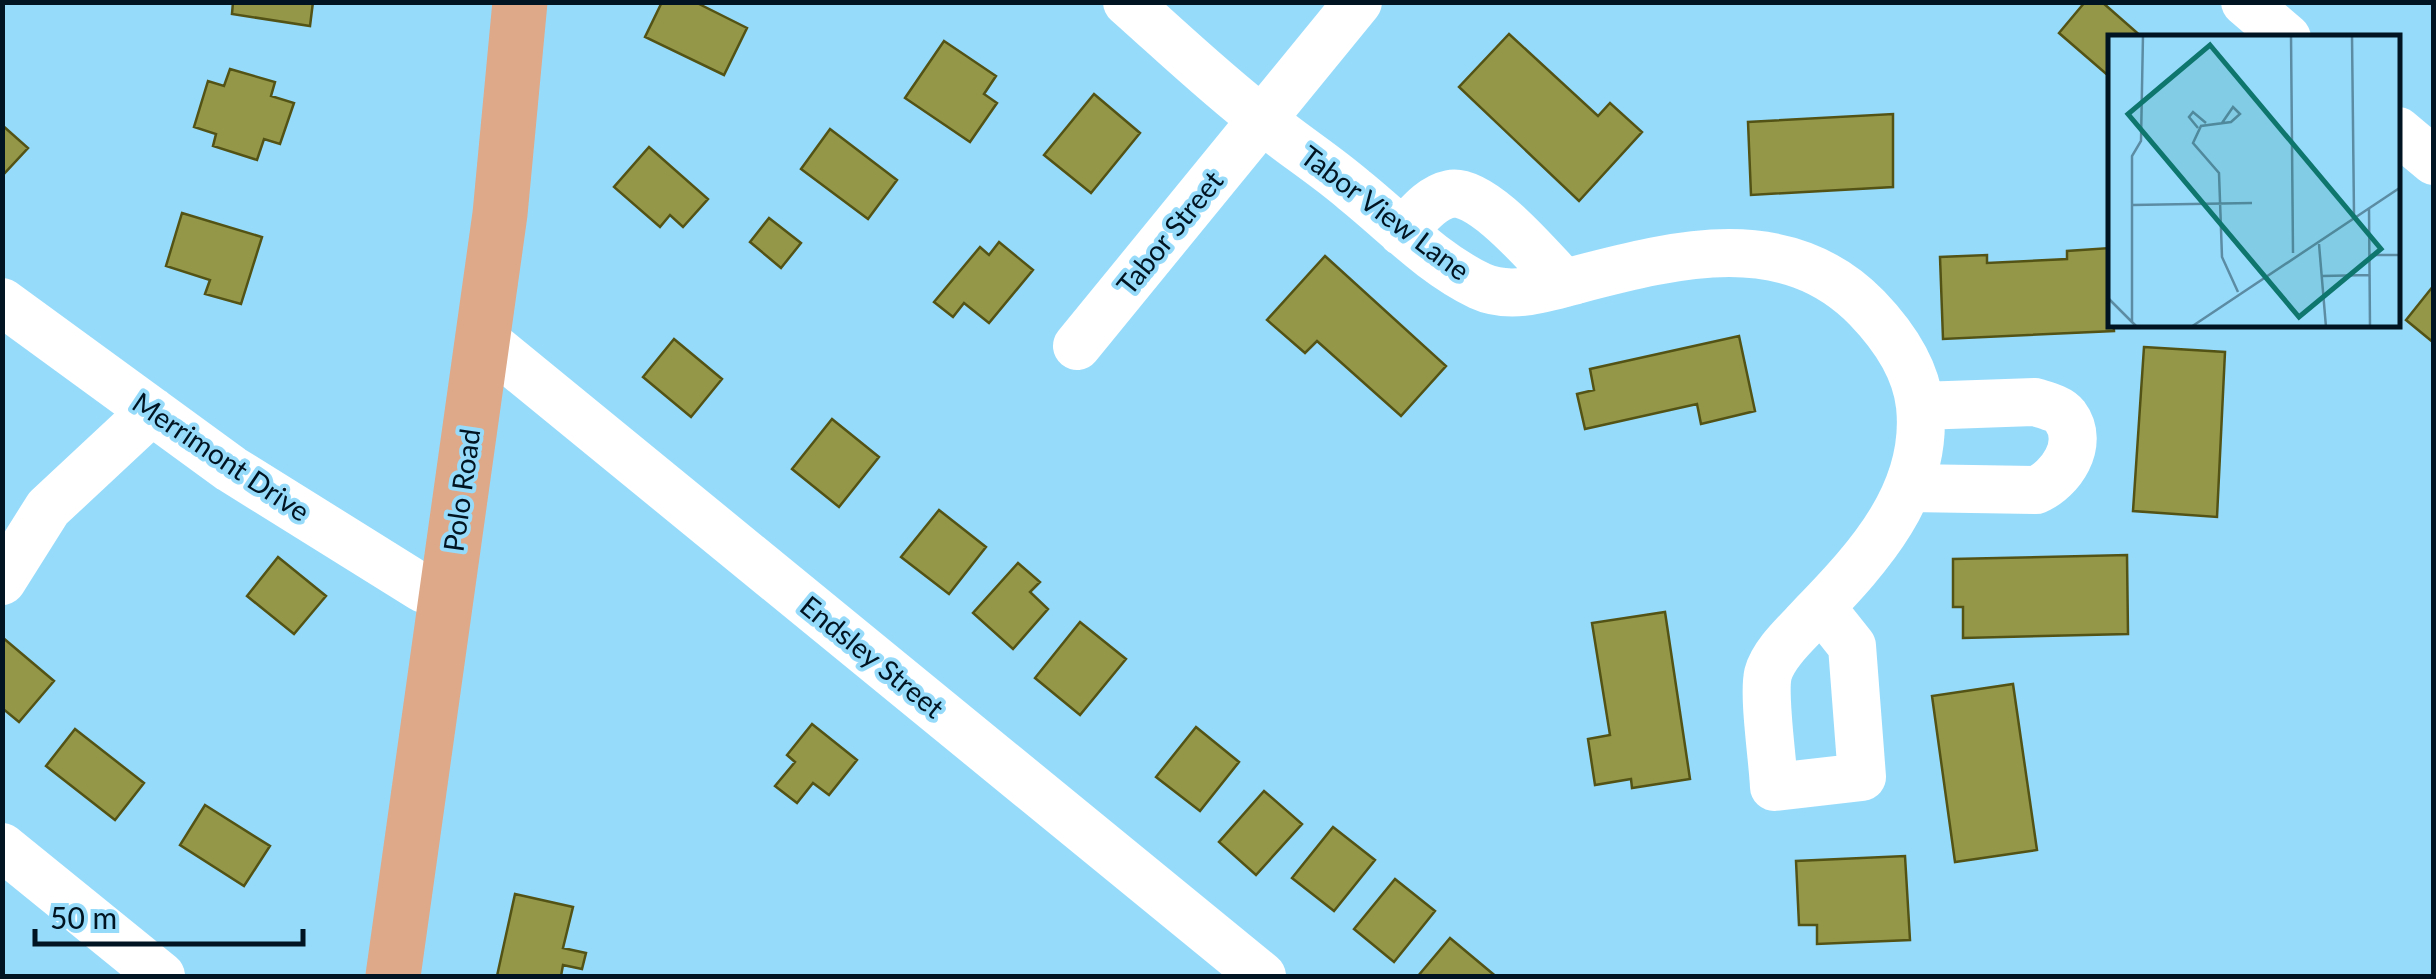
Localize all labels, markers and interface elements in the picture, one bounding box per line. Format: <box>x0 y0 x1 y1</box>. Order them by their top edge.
inset map <box>2108 35 2401 328</box>
street label: Tabor View Lane <box>1295 138 1477 287</box>
street label: Tabor Street <box>1109 164 1229 301</box>
street label: Merrimont Drive <box>127 385 316 528</box>
street label: Polo Road <box>436 426 486 553</box>
street label: Endsley Street <box>794 588 951 724</box>
scale bar <box>35 884 302 946</box>
text: 50 m <box>50 899 117 935</box>

